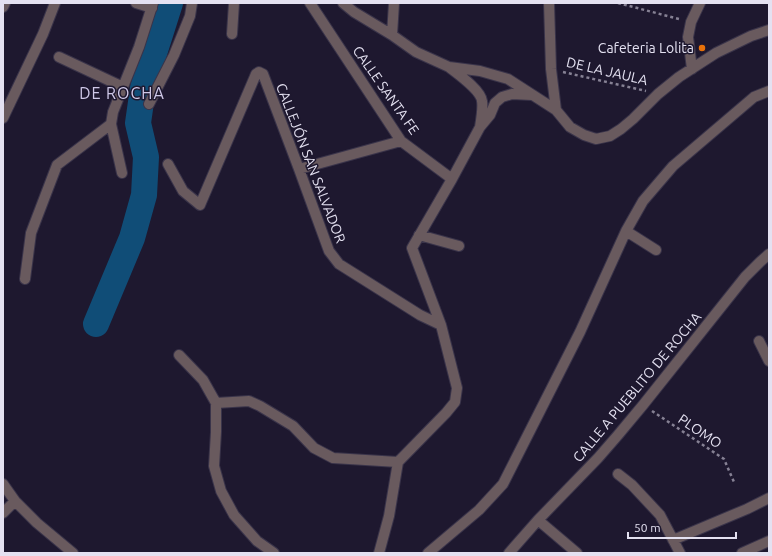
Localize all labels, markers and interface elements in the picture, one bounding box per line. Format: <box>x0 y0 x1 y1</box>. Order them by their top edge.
place label: Cafeteria Lolita <box>598 40 694 56</box>
street label: CALLE SANTA FE <box>350 43 423 137</box>
marker: Cafeteria Lolita <box>697 43 707 53</box>
street label: DE LA JAULA <box>565 54 649 88</box>
street label: CALLEJÓN SAN SALVADOR <box>273 80 350 245</box>
district label: DE ROCHA <box>79 84 165 102</box>
street label: CALLE A PUEBLITO DE ROCHA <box>570 309 704 465</box>
street label: PLOMO <box>675 411 725 451</box>
scale bar <box>628 514 736 540</box>
text: 50 m <box>634 521 661 534</box>

